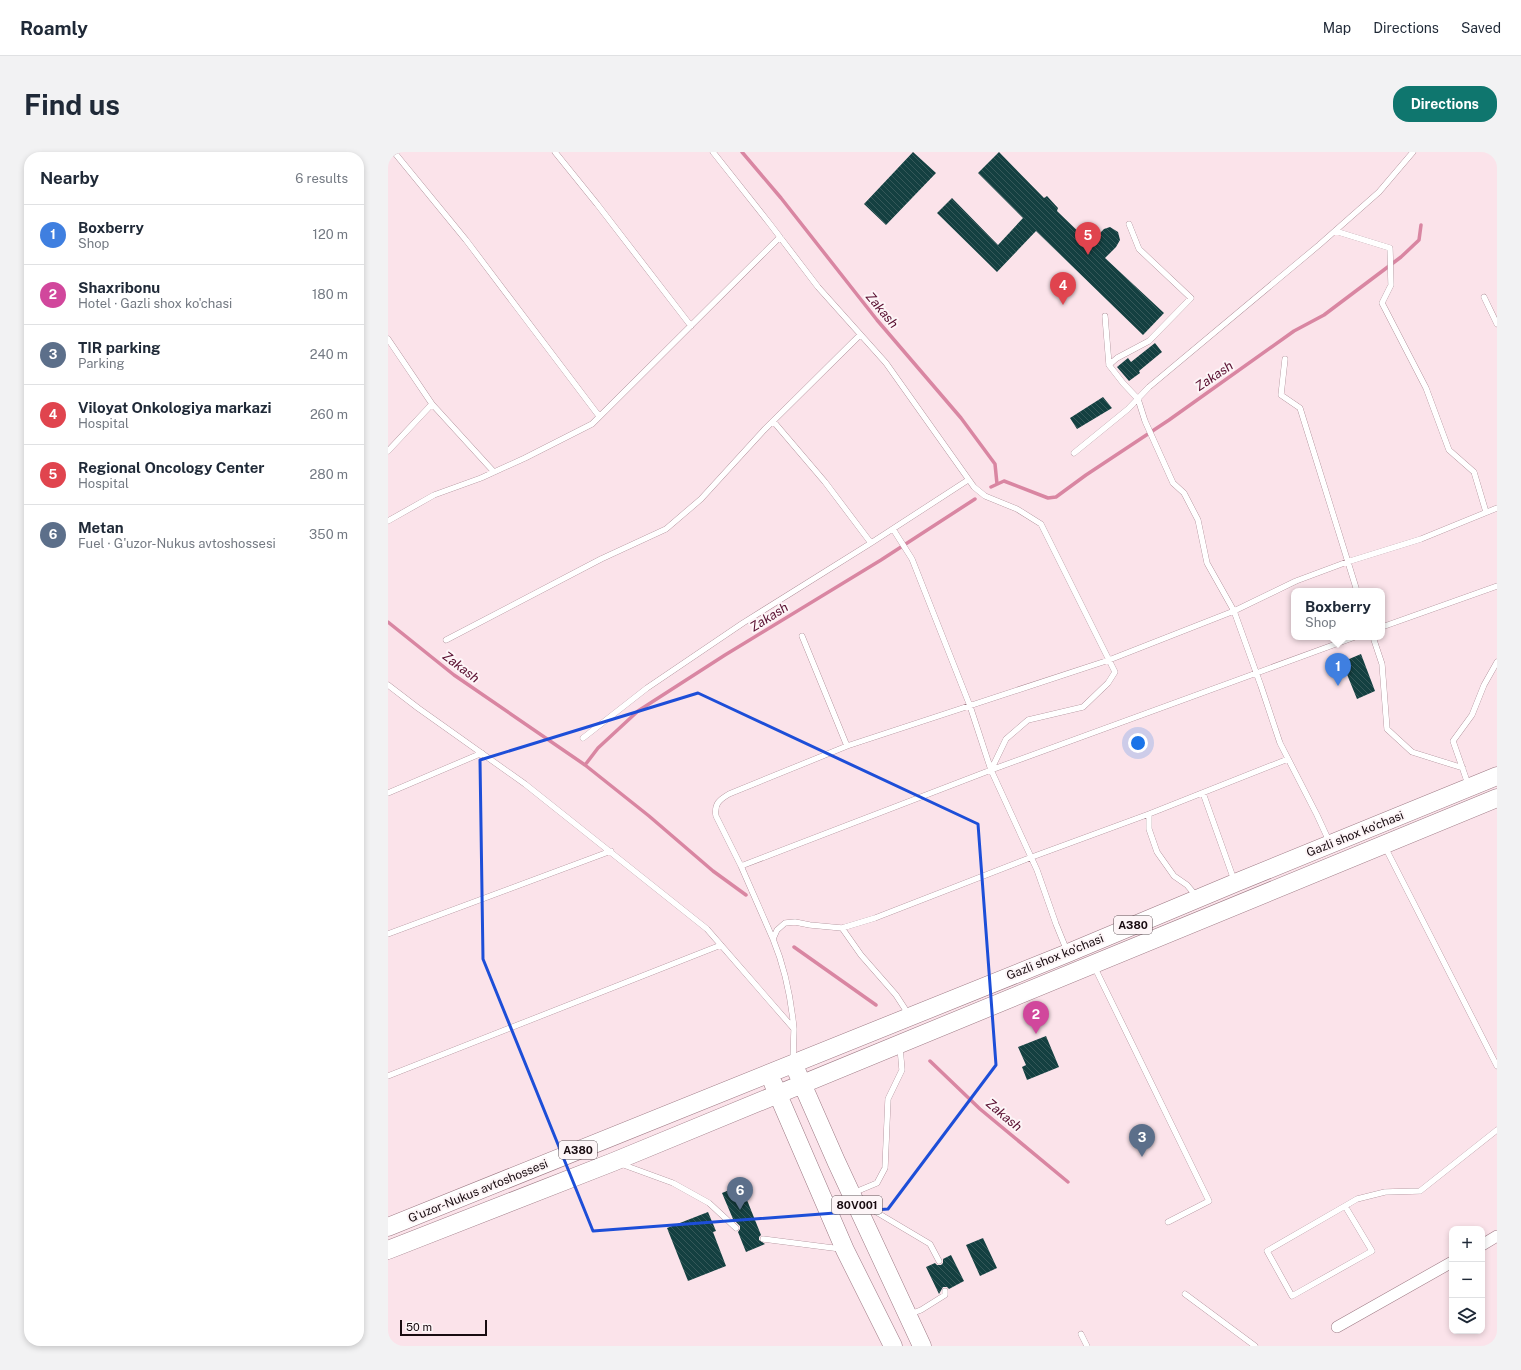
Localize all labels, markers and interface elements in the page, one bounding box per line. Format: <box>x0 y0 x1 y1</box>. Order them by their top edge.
text: Roamly <box>20 17 88 39</box>
text: Map <box>1323 20 1351 36</box>
text: Directions <box>1373 20 1439 36</box>
text: Saved <box>1461 20 1501 36</box>
button: Directions <box>1393 86 1497 122</box>
text: Find us <box>24 88 120 121</box>
text: Nearby <box>40 168 99 188</box>
text: 6 results <box>295 171 348 186</box>
text: Boxberry <box>78 219 144 236</box>
pin: 5 <box>1075 222 1101 255</box>
text: 1 <box>50 227 56 242</box>
text: 120 m <box>313 227 348 242</box>
text: Shop <box>78 236 109 251</box>
pin: 4 <box>1050 272 1076 305</box>
text: Shaxribonu <box>78 279 160 296</box>
text: 2 <box>49 287 57 302</box>
text: 180 m <box>312 287 348 302</box>
water label: Zakash <box>863 289 901 331</box>
text: Hotel · Gazli shox ko'chasi <box>78 296 232 311</box>
text: TIR parking <box>78 339 160 356</box>
text: 3 <box>49 347 57 362</box>
text: 240 m <box>310 347 348 362</box>
text: Parking <box>78 356 125 371</box>
water label: Zakash <box>1192 358 1236 394</box>
text: Viloyat Onkologiya markazi <box>78 399 271 416</box>
text: 4 <box>49 407 57 422</box>
text: 260 m <box>310 407 348 422</box>
text: Hospital <box>78 416 129 431</box>
text: Regional Oncology Center <box>78 459 265 476</box>
text: 5 <box>49 467 57 482</box>
text: 280 m <box>310 467 348 482</box>
text: Hospital <box>78 476 129 491</box>
text: Metan <box>78 519 124 536</box>
text: 6 <box>49 527 57 542</box>
text: 350 m <box>309 527 348 542</box>
text: Fuel · G'uzor-Nukus avtoshossesi <box>78 536 276 551</box>
popup <box>1291 588 1385 640</box>
text: Boxberry <box>1305 598 1371 615</box>
water label: Zakash <box>747 599 791 635</box>
text: Shop <box>1305 615 1336 630</box>
water label: Zakash <box>440 648 482 686</box>
pin: 1 <box>1325 653 1351 686</box>
your location <box>1128 733 1148 753</box>
street label: Gazli shox ko'chasi <box>1304 808 1406 860</box>
road number: A380 <box>1114 916 1152 934</box>
street label: Gazli shox ko'chasi <box>1004 931 1106 983</box>
pin: 2 <box>1023 1001 1049 1034</box>
water label: Zakash <box>983 1096 1025 1134</box>
pin: 3 <box>1129 1124 1155 1157</box>
road number: A380 <box>559 1141 597 1159</box>
street label: G'uzor-Nukus avtoshossesi <box>406 1156 550 1226</box>
pin: 6 <box>727 1177 753 1210</box>
road number: 80V001 <box>832 1196 882 1214</box>
map controls <box>1449 1226 1485 1334</box>
button: + <box>1449 1226 1485 1262</box>
button: − <box>1449 1262 1485 1298</box>
button: layers <box>1449 1298 1485 1334</box>
scale bar <box>400 1318 487 1337</box>
text: 50 m <box>406 1321 432 1333</box>

